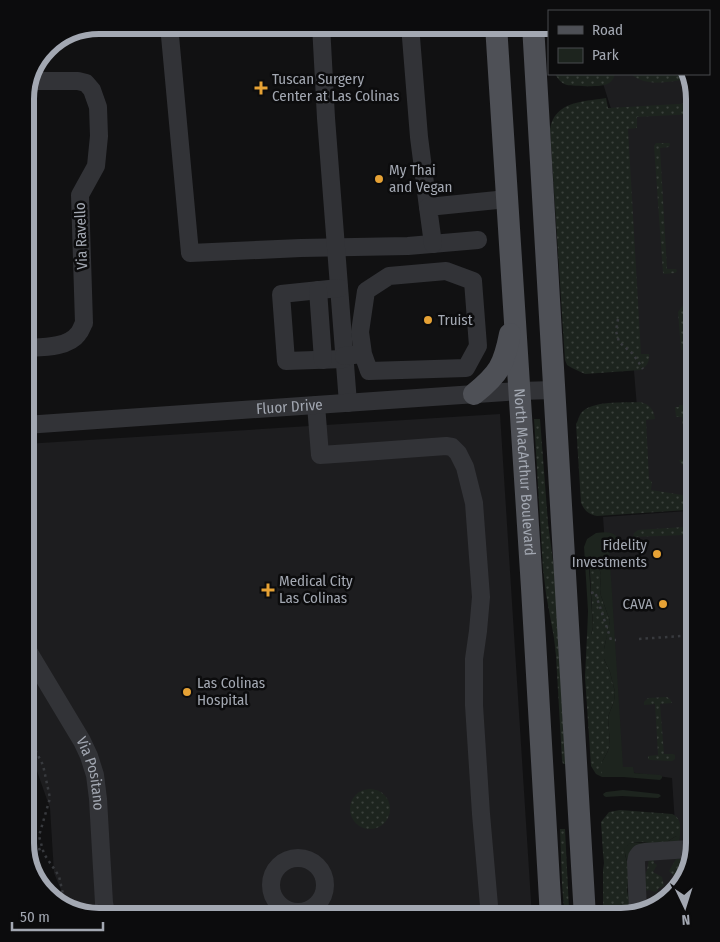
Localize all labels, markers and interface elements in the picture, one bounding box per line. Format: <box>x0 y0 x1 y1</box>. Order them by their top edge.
legend <box>548 10 710 75</box>
text: Road <box>592 21 623 39</box>
text: Park <box>592 46 619 64</box>
place label: Tuscan Surgery Center at Las Colinas <box>272 70 400 105</box>
marker: Tuscan Surgery Center at Las Colinas <box>254 81 268 95</box>
place label: My Thai and Vegan <box>389 161 453 196</box>
marker: My Thai and Vegan <box>373 173 385 185</box>
street label: Via Ravello <box>71 202 91 270</box>
place label: Truist <box>438 311 473 329</box>
marker: Truist <box>422 314 434 326</box>
street label: North MacArthur Boulevard <box>510 388 539 556</box>
street label: Fluor Drive <box>255 396 323 418</box>
place label: Fidelity Investments <box>572 536 647 571</box>
marker: Fidelity Investments <box>651 548 663 560</box>
place label: Medical City Las Colinas <box>279 572 353 607</box>
marker: Medical City Las Colinas <box>261 583 275 597</box>
place label: CAVA <box>622 595 653 613</box>
marker: CAVA <box>657 598 669 610</box>
place label: Las Colinas Hospital <box>197 674 265 709</box>
marker: Las Colinas Hospital <box>181 686 193 698</box>
street label: Via Positano <box>72 734 108 811</box>
north arrow <box>660 882 710 932</box>
scale bar <box>12 900 104 932</box>
text: 50 m <box>20 908 50 926</box>
text: N <box>681 911 691 928</box>

